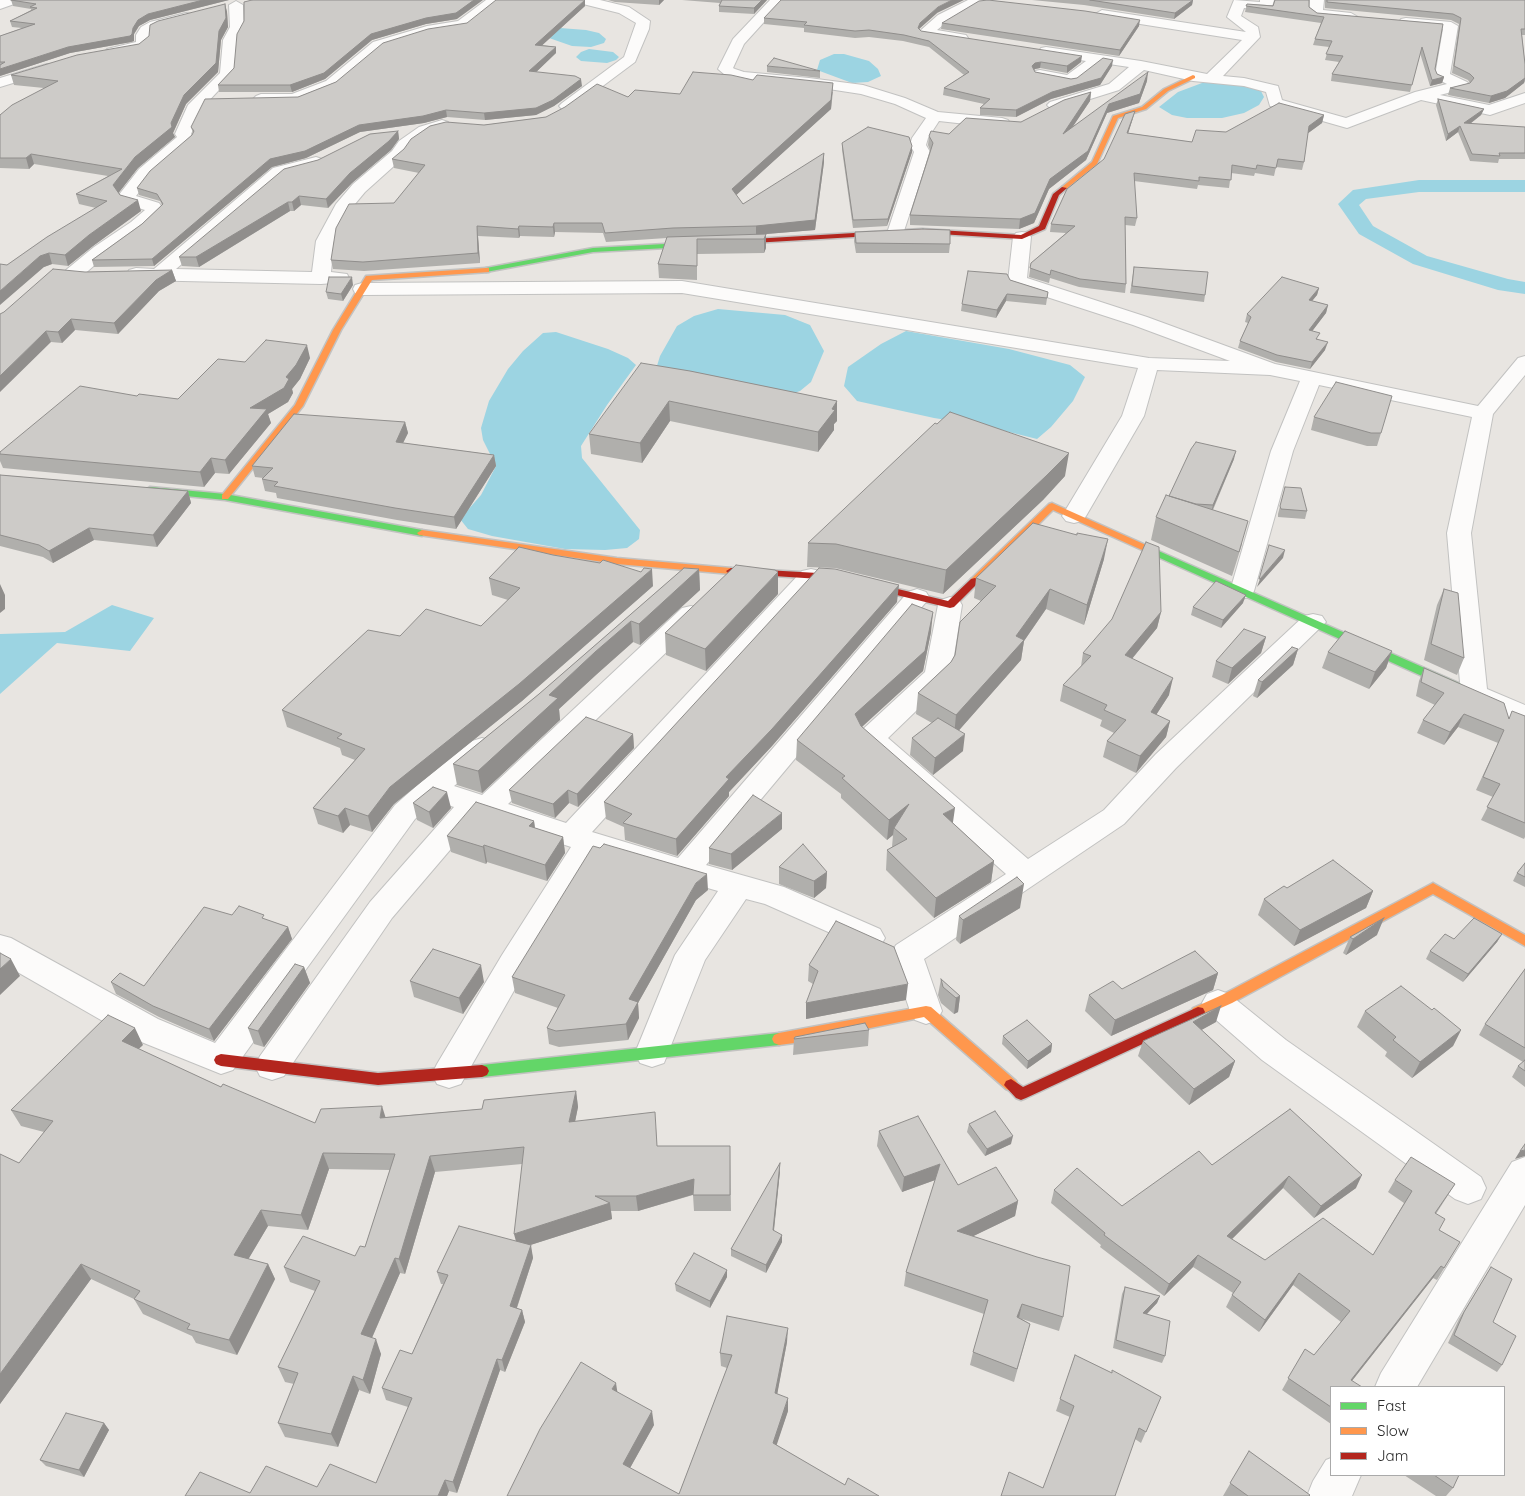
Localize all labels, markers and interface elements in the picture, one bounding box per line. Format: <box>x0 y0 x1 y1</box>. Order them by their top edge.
legend <box>1330 1386 1505 1476</box>
text: Fast <box>1377 1396 1406 1415</box>
text: Slow <box>1377 1421 1409 1440</box>
text: Jam <box>1377 1446 1408 1465</box>

